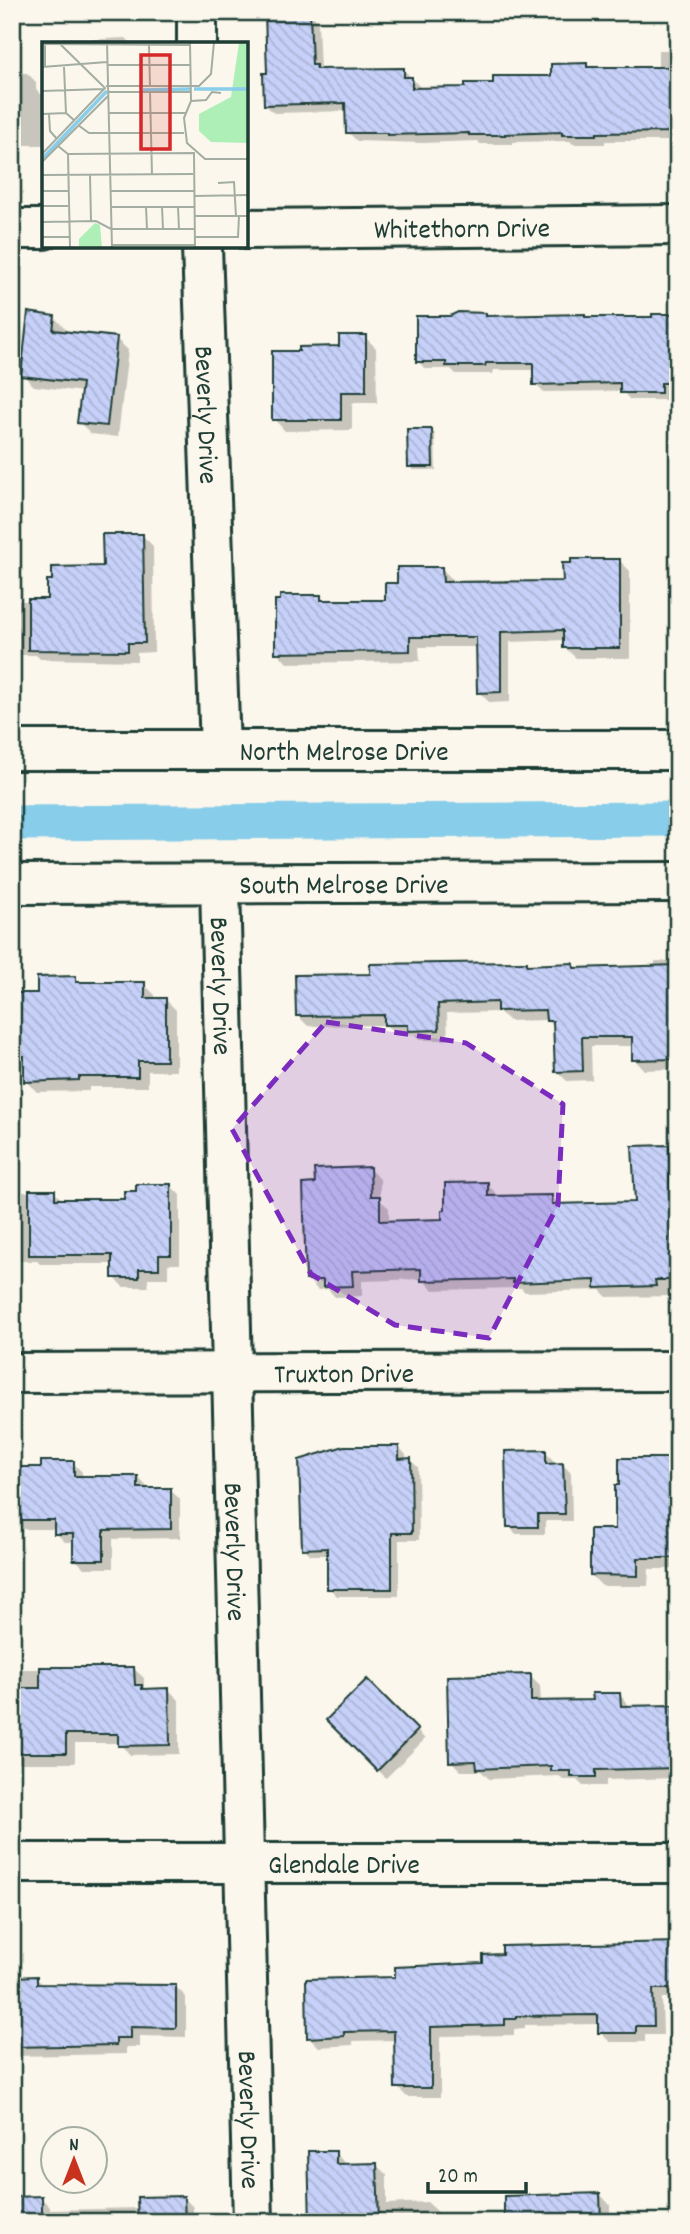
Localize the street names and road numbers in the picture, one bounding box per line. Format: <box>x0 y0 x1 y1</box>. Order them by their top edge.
street label: Whitethorn Drive <box>374 211 550 253</box>
street label: Beverly Drive <box>181 345 225 485</box>
street label: North Melrose Drive <box>239 735 449 775</box>
street label: South Melrose Drive <box>239 868 449 908</box>
street label: Beverly Drive <box>196 916 239 1056</box>
street label: Truxton Drive <box>274 1357 414 1397</box>
street label: Beverly Drive <box>210 1482 253 1622</box>
street label: Glendale Drive <box>268 1848 420 1888</box>
street label: Beverly Drive <box>224 2050 267 2189</box>

